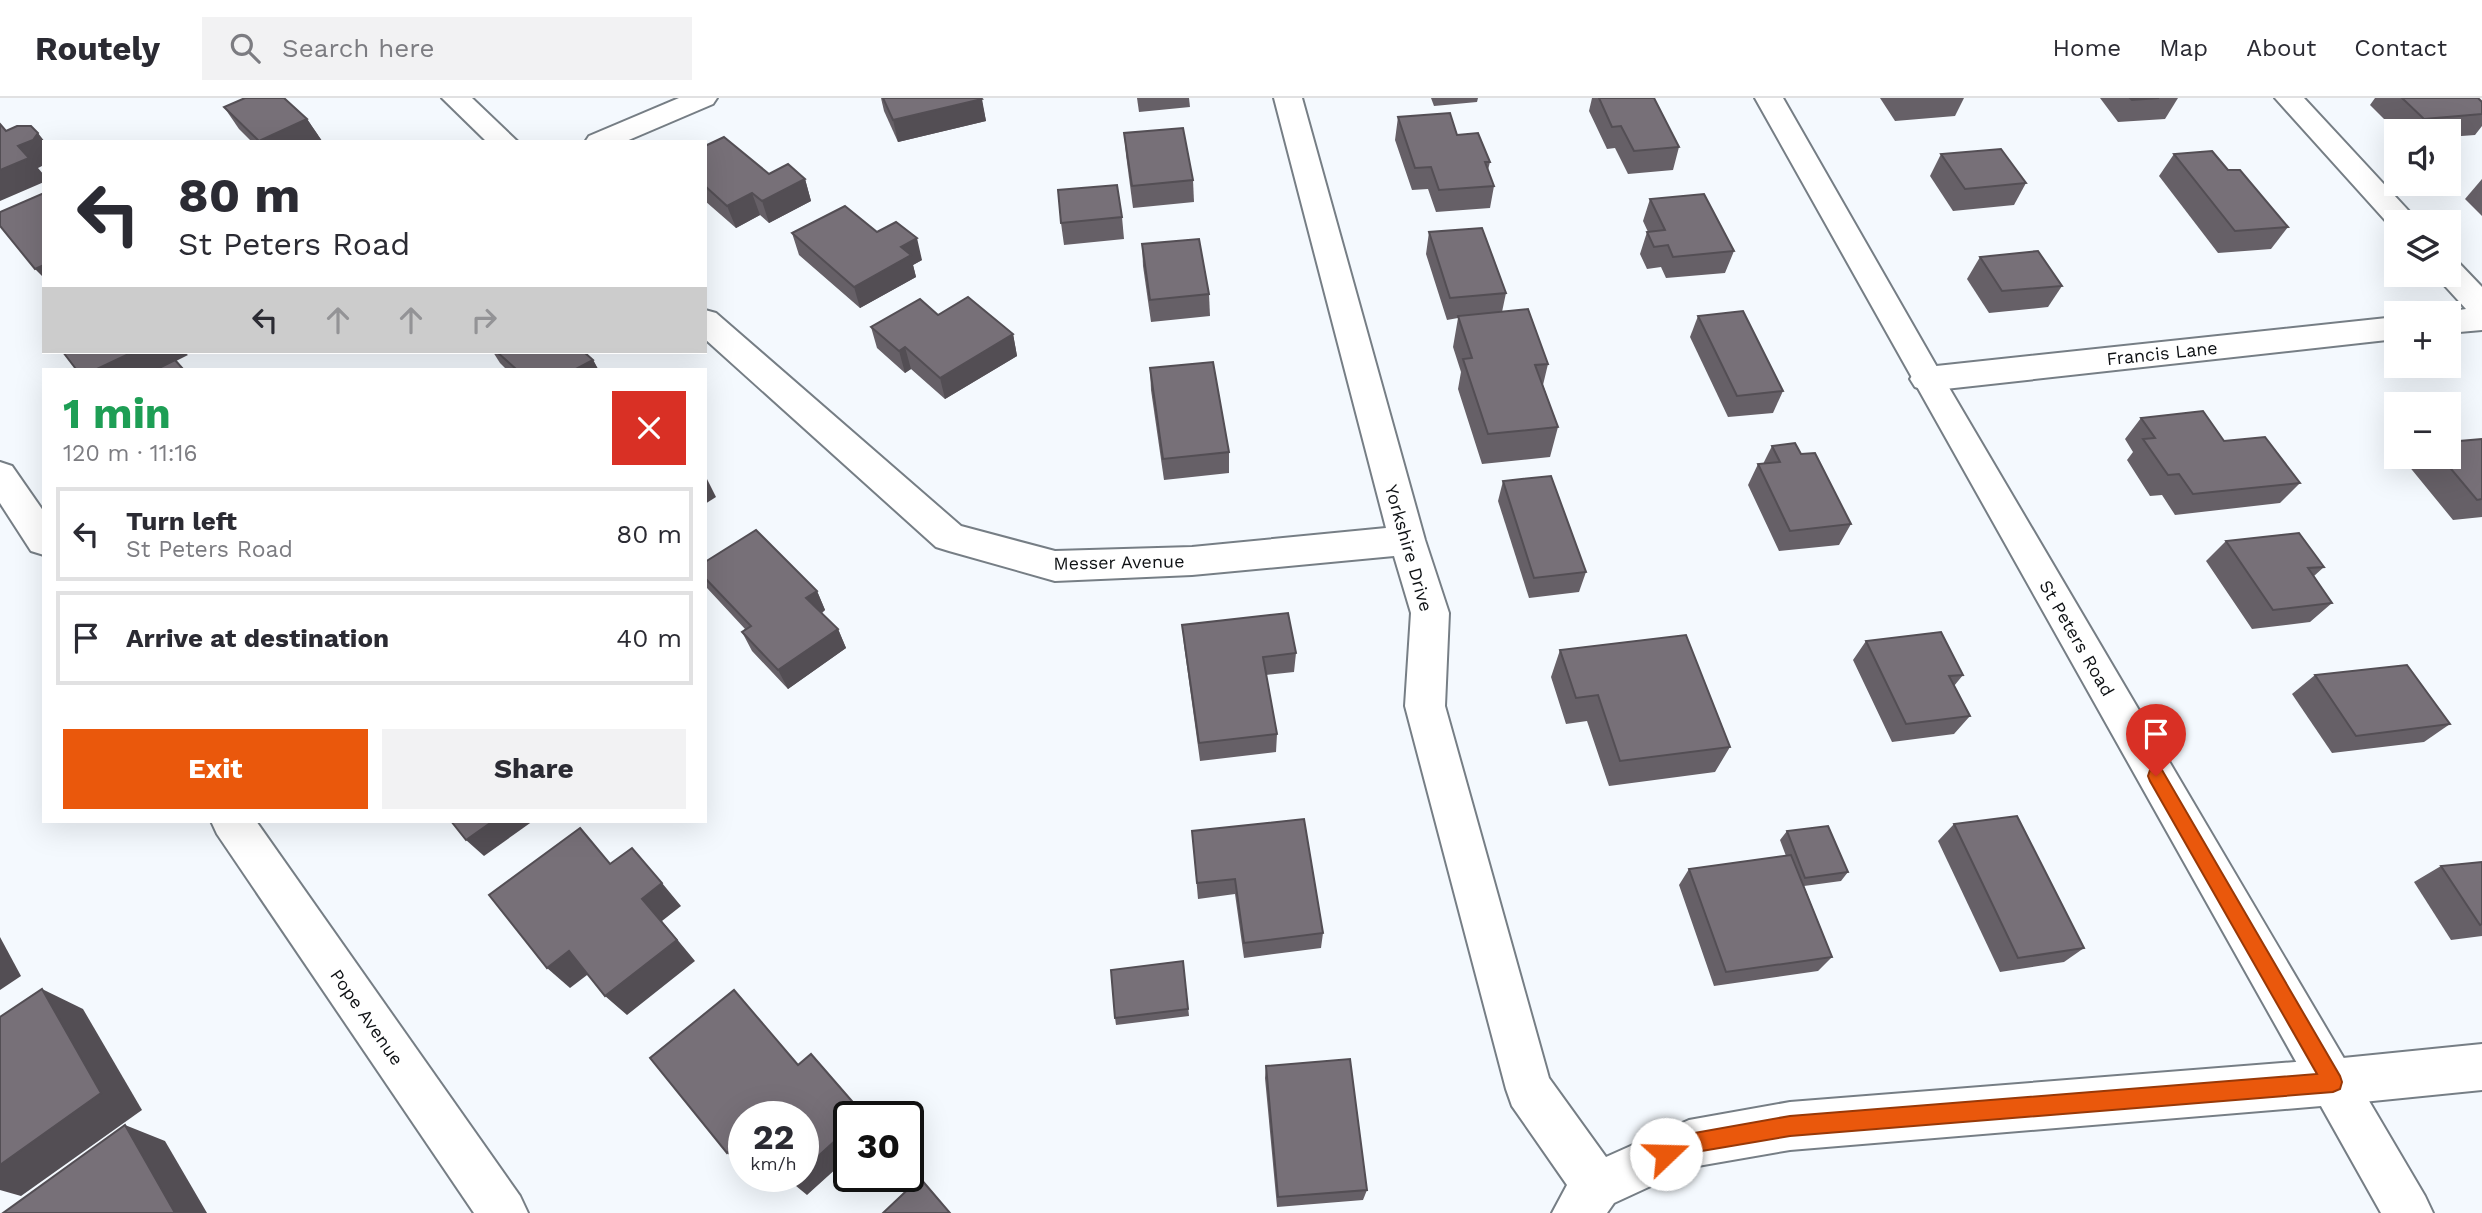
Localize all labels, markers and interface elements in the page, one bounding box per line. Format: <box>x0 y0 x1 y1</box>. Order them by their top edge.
search box <box>202 17 692 80</box>
text: Routely <box>35 29 160 68</box>
icon: search <box>226 29 264 67</box>
text: Search here <box>282 33 434 63</box>
text: Home <box>2053 34 2121 62</box>
text: Map <box>2159 34 2208 62</box>
text: About <box>2246 34 2316 62</box>
text: Contact <box>2354 34 2447 62</box>
map controls <box>2384 119 2461 469</box>
button: sound <box>2384 119 2461 196</box>
text: 80 m <box>178 166 300 224</box>
icon: left <box>63 168 154 259</box>
button: layers <box>2384 210 2461 287</box>
text: St Peters Road <box>178 225 410 263</box>
icon: left <box>246 301 284 339</box>
icon: ahead <box>319 301 357 339</box>
icon: ahead <box>392 301 430 339</box>
icon: right <box>465 301 503 339</box>
button: + <box>2384 301 2461 378</box>
street label: Francis Lane <box>2105 337 2219 369</box>
text: 1 min <box>63 389 171 438</box>
button: close <box>612 391 686 465</box>
button: − <box>2384 392 2461 469</box>
text: 120 m · 11:16 <box>63 440 198 467</box>
street label: Yorkshire Drive <box>1381 482 1437 614</box>
text: Turn left <box>126 506 237 536</box>
icon: left <box>67 515 105 553</box>
text: 80 m <box>616 519 682 549</box>
text: St Peters Road <box>126 536 293 563</box>
street label: Messer Avenue <box>1053 550 1185 574</box>
street label: St Peters Road <box>2035 576 2119 700</box>
icon: arrive <box>67 619 105 657</box>
text: Arrive at destination <box>126 623 389 653</box>
text: 40 m <box>616 623 682 653</box>
pin <box>2126 704 2186 776</box>
icon: arrive <box>2137 715 2175 753</box>
button: Exit <box>63 729 368 809</box>
button: Share <box>382 729 686 809</box>
street label: Pope Avenue <box>326 965 408 1069</box>
speed limit sign: 30 <box>833 1101 924 1192</box>
text: 22 <box>753 1116 794 1158</box>
position arrow <box>1629 1117 1703 1191</box>
text: km/h <box>750 1153 797 1174</box>

